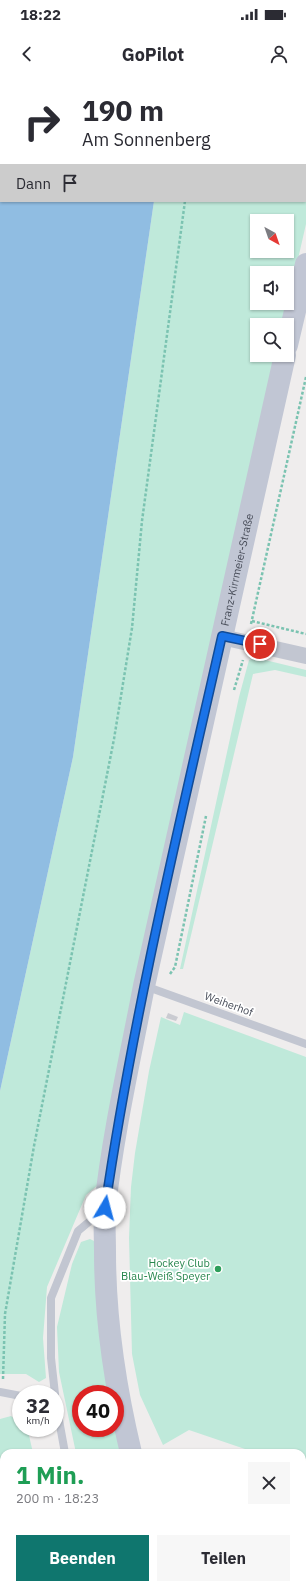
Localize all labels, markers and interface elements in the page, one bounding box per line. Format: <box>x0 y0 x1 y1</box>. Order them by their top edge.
text: 18:22 <box>20 5 61 24</box>
icon: back <box>16 43 38 65</box>
text: GoPilot <box>122 43 184 66</box>
icon: person <box>268 43 290 65</box>
text: 190 m <box>82 92 164 129</box>
icon: right <box>16 96 68 148</box>
text: Am Sonnenberg <box>82 128 211 151</box>
icon: arrive <box>59 172 81 194</box>
text: Dann <box>16 174 51 193</box>
north arrow <box>250 214 294 258</box>
map controls <box>250 214 294 362</box>
button: sound <box>250 266 294 310</box>
button: search <box>250 318 294 362</box>
street label: Franz-Kirrmeier-Straße <box>218 512 256 627</box>
pin <box>243 627 277 661</box>
icon: arrive <box>249 633 271 655</box>
street label: Weiherhof <box>203 989 256 1019</box>
position arrow <box>84 1187 126 1229</box>
place label: Hockey Club Blau-Weiß Speyer <box>121 1256 210 1283</box>
marker: Hockey Club Blau-Weiß Speyer <box>213 1264 223 1274</box>
speed limit sign: 40 <box>72 1385 124 1437</box>
text: 32 <box>26 1392 50 1419</box>
text: km/h <box>26 1414 50 1427</box>
text: 1 Min. <box>16 1459 84 1491</box>
button: close <box>248 1462 290 1504</box>
text: 200 m · 18:23 <box>16 1490 99 1507</box>
button: Beenden <box>16 1535 149 1581</box>
button: Teilen <box>157 1535 290 1581</box>

